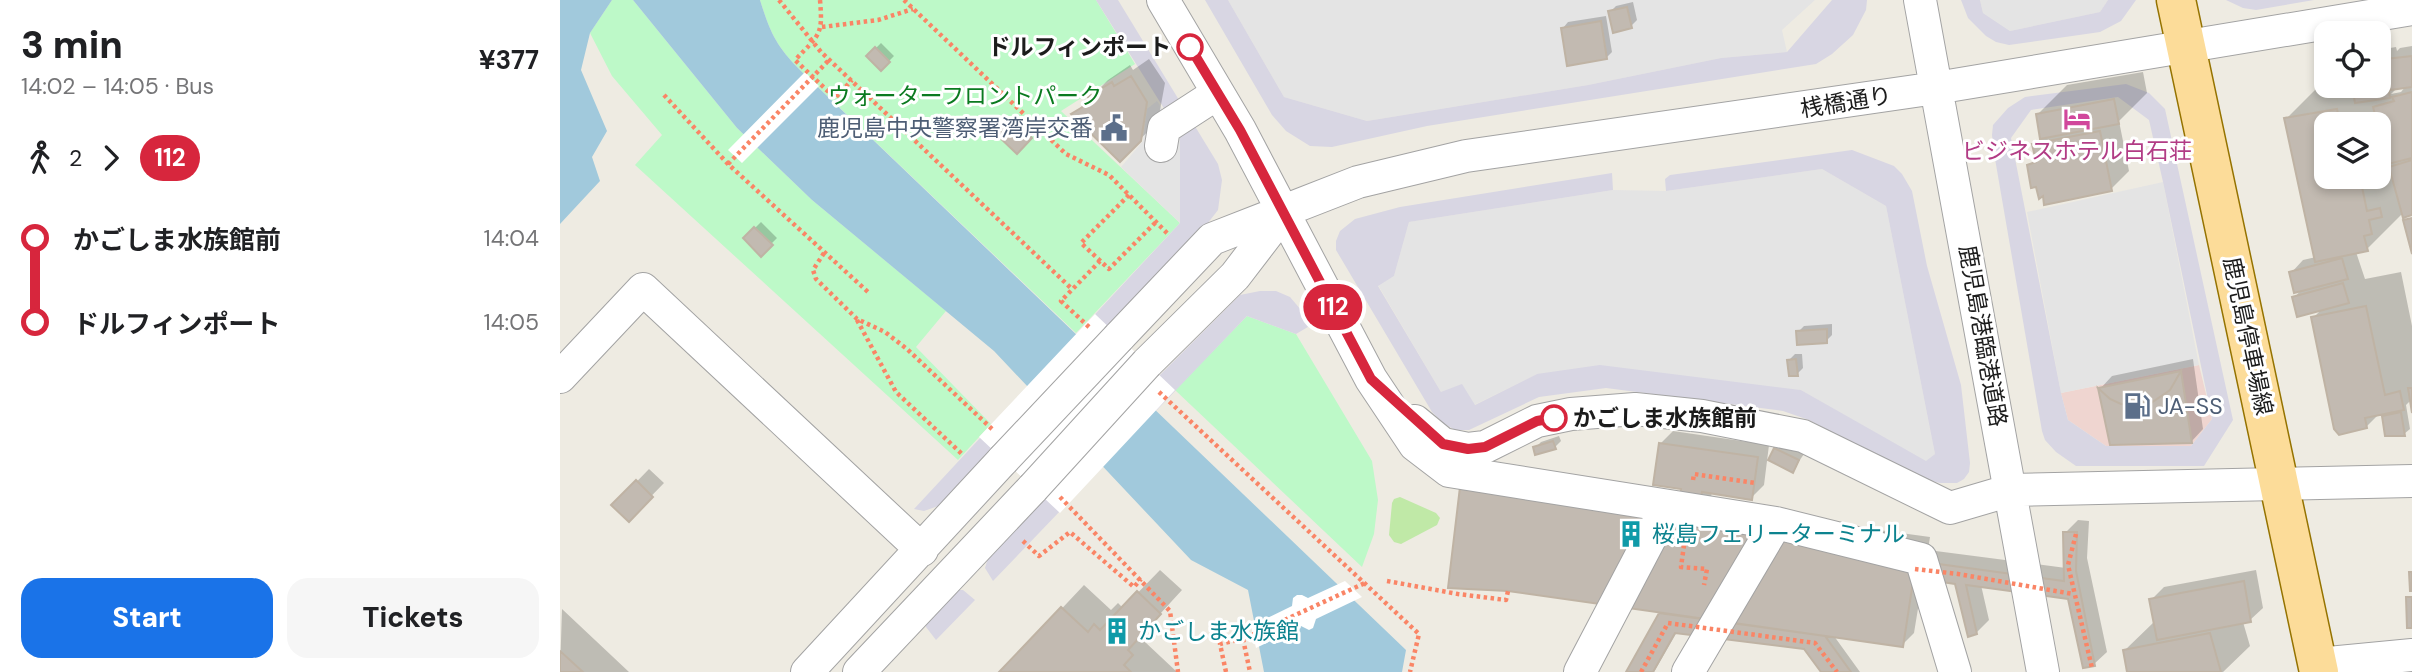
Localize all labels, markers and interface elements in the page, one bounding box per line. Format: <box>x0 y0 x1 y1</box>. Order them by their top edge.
text: 3 min <box>21 20 123 70</box>
map controls <box>2314 21 2391 189</box>
button: locate <box>2314 21 2391 98</box>
place label: ドルフィンポート <box>987 32 1171 62</box>
marker: ドルフィンポート <box>1177 34 1203 60</box>
text: ¥377 <box>479 43 539 77</box>
text: 14:02 – 14:05 · Bus <box>21 71 214 101</box>
street label: 桟橋通り <box>1798 80 1894 124</box>
park label: ウォーターフロントパーク <box>828 81 1102 111</box>
hotel icon: ビジネスホテル白石荘 <box>2062 104 2092 134</box>
button: layers <box>2314 112 2391 189</box>
place label: 鹿児島中央警察署湾岸交番 <box>817 113 1093 143</box>
public building icon: 鹿児島中央警察署湾岸交番 <box>1099 113 1129 143</box>
place label: ビジネスホテル白石荘 <box>1962 136 2192 166</box>
icon: walk <box>21 139 59 177</box>
icon: forward <box>92 139 130 177</box>
text: 112 <box>154 142 186 173</box>
text: 2 <box>69 143 82 173</box>
text: かごしま水族館前 <box>73 223 281 257</box>
text: 14:04 <box>484 223 539 253</box>
street label: 鹿児島港臨港道路 <box>1952 243 2014 429</box>
street label: 鹿児島停車場線 <box>2217 254 2279 418</box>
line badge: 112 <box>1293 284 1373 330</box>
text: 112 <box>1317 291 1349 322</box>
text: ドルフィンポート <box>73 307 280 341</box>
text: 14:05 <box>483 307 539 337</box>
fuel station icon: JA-SS <box>2122 391 2152 421</box>
place label: JA-SS <box>2158 391 2223 421</box>
place label: かごしま水族館前 <box>1573 403 1757 433</box>
marker: かごしま水族館前 <box>1541 405 1567 431</box>
building icon: 桜島フェリーターミナル <box>1616 519 1646 549</box>
place label: 桜島フェリーターミナル <box>1652 519 1905 549</box>
button: Start <box>21 578 273 658</box>
button: Tickets <box>287 578 539 658</box>
building icon: かごしま水族館 <box>1102 616 1132 646</box>
place label: かごしま水族館 <box>1138 616 1299 646</box>

